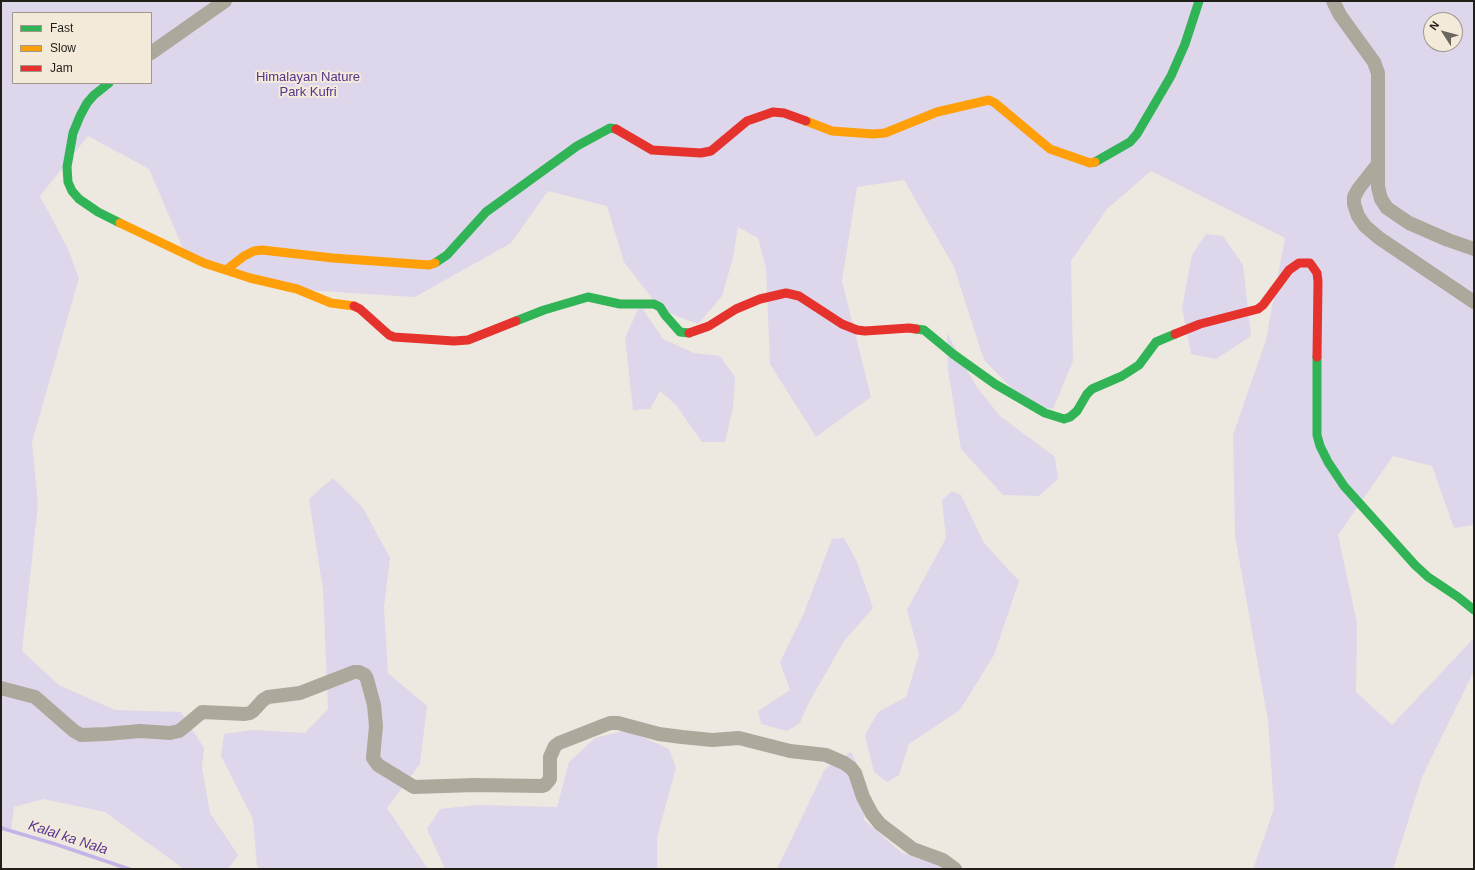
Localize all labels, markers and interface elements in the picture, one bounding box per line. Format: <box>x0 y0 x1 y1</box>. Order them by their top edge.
legend <box>12 12 152 84</box>
north arrow <box>1423 12 1463 52</box>
text: N <box>1427 19 1441 32</box>
text: Fast <box>50 21 73 35</box>
text: Slow <box>50 41 76 55</box>
text: Jam <box>50 61 73 75</box>
park label: Himalayan Nature Park Kufri <box>256 69 360 100</box>
water label: Kalal ka Nala <box>26 817 110 859</box>

